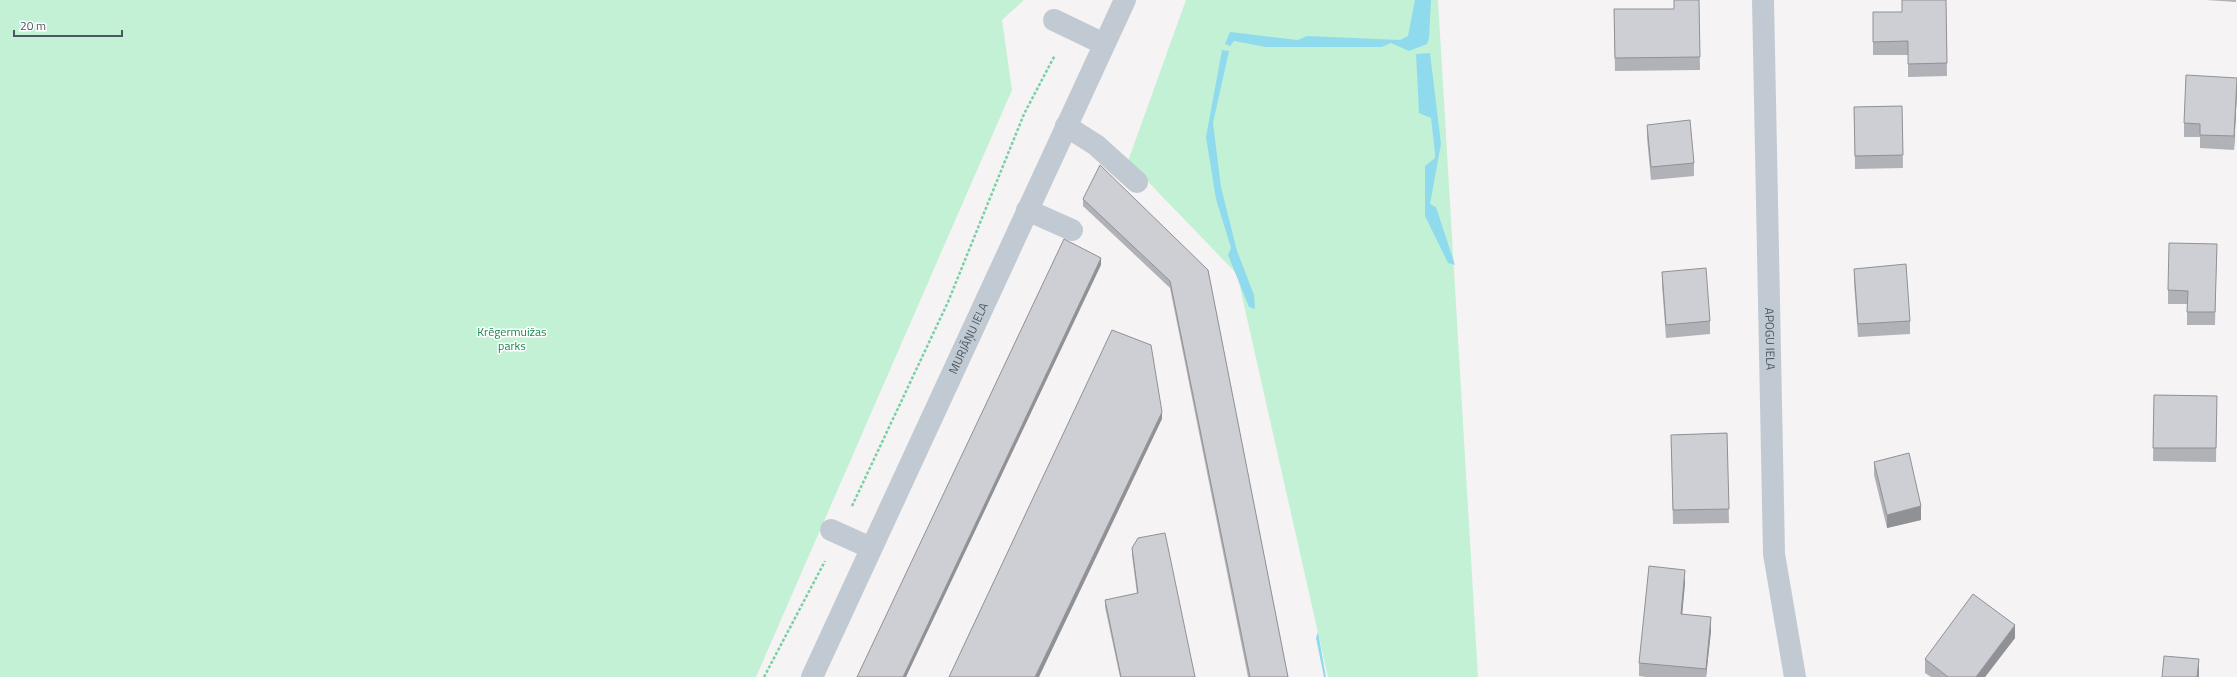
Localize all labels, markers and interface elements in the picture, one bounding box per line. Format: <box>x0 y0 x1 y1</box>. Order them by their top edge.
scale bar <box>14 12 122 38</box>
text: 20 m <box>20 16 46 35</box>
street label: MURJĀŅU IELA <box>943 299 993 377</box>
street label: APOGU IELA <box>1760 307 1780 370</box>
park label: Krēgermuižas parks <box>477 322 547 355</box>

